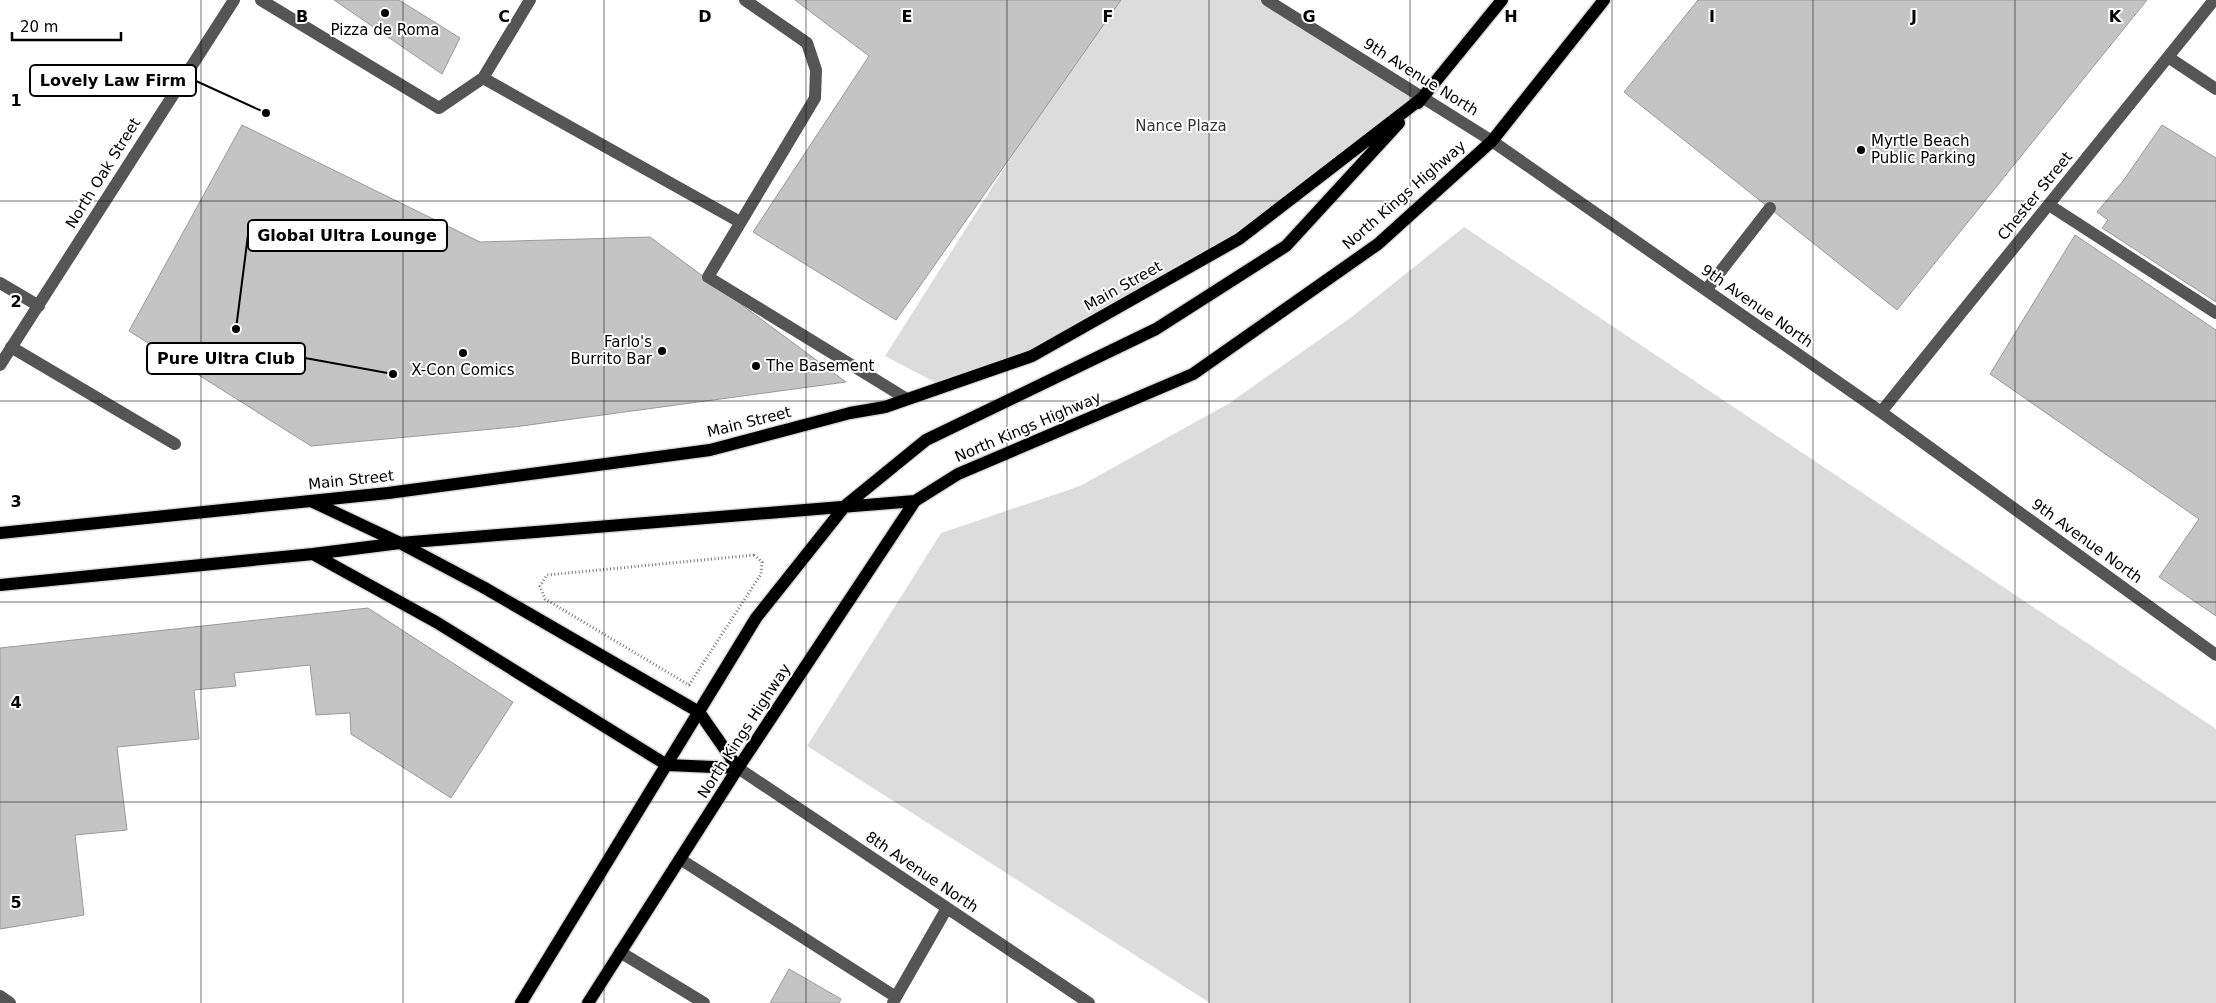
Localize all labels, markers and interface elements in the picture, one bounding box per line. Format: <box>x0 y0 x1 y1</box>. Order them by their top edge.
text: B <box>296 7 308 26</box>
marker: Pizza de Roma <box>379 7 391 19</box>
text: C <box>498 7 510 26</box>
text: D <box>698 7 712 26</box>
text: E <box>902 7 912 26</box>
text: F <box>1103 7 1113 26</box>
text: G <box>1302 7 1316 26</box>
text: H <box>1504 7 1518 26</box>
text: I <box>1709 7 1715 26</box>
text: J <box>1910 7 1917 26</box>
text: K <box>2109 7 2122 26</box>
scale bar <box>12 10 121 42</box>
text: 20 m <box>20 18 58 36</box>
place label: Pizza de Roma <box>331 21 439 39</box>
street label: 9th Avenue North <box>1360 34 1482 120</box>
callout: Lovely Law Firm <box>30 65 196 96</box>
text: Lovely Law Firm <box>40 71 186 90</box>
text: 1 <box>10 91 22 110</box>
street label: North Oak Street <box>62 114 144 232</box>
park label: Nance Plaza <box>1135 117 1227 135</box>
place label: Myrtle Beach Public Parking <box>1871 132 1976 167</box>
street label: North Kings Highway <box>1339 137 1469 253</box>
marker: Myrtle Beach Public Parking <box>1855 144 1867 156</box>
street label: Chester Street <box>1994 148 2076 244</box>
callout: Global Ultra Lounge <box>248 220 447 251</box>
text: Global Ultra Lounge <box>257 226 437 245</box>
street label: Main Street <box>1081 257 1165 315</box>
street label: 9th Avenue North <box>1698 261 1816 351</box>
text: 2 <box>10 292 22 311</box>
place label: Farlo's Burrito Bar <box>570 333 653 368</box>
callout: Pure Ultra Club <box>147 343 305 374</box>
marker: Farlo's Burrito Bar <box>656 345 668 357</box>
marker: X-Con Comics <box>457 347 469 359</box>
text: Pure Ultra Club <box>157 349 295 368</box>
place label: The Basement <box>765 357 875 375</box>
marker: The Basement <box>750 360 762 372</box>
place label: X-Con Comics <box>411 361 515 379</box>
street label: North Kings Highway <box>952 388 1104 466</box>
street label: Main Street <box>705 403 793 441</box>
street label: Main Street <box>307 467 395 493</box>
text: 3 <box>10 492 22 511</box>
street label: 9th Avenue North <box>2028 495 2146 587</box>
street label: North Kings Highway <box>694 660 794 802</box>
text: 4 <box>10 693 22 712</box>
street label: 8th Avenue North <box>862 828 982 916</box>
text: 5 <box>10 893 22 912</box>

